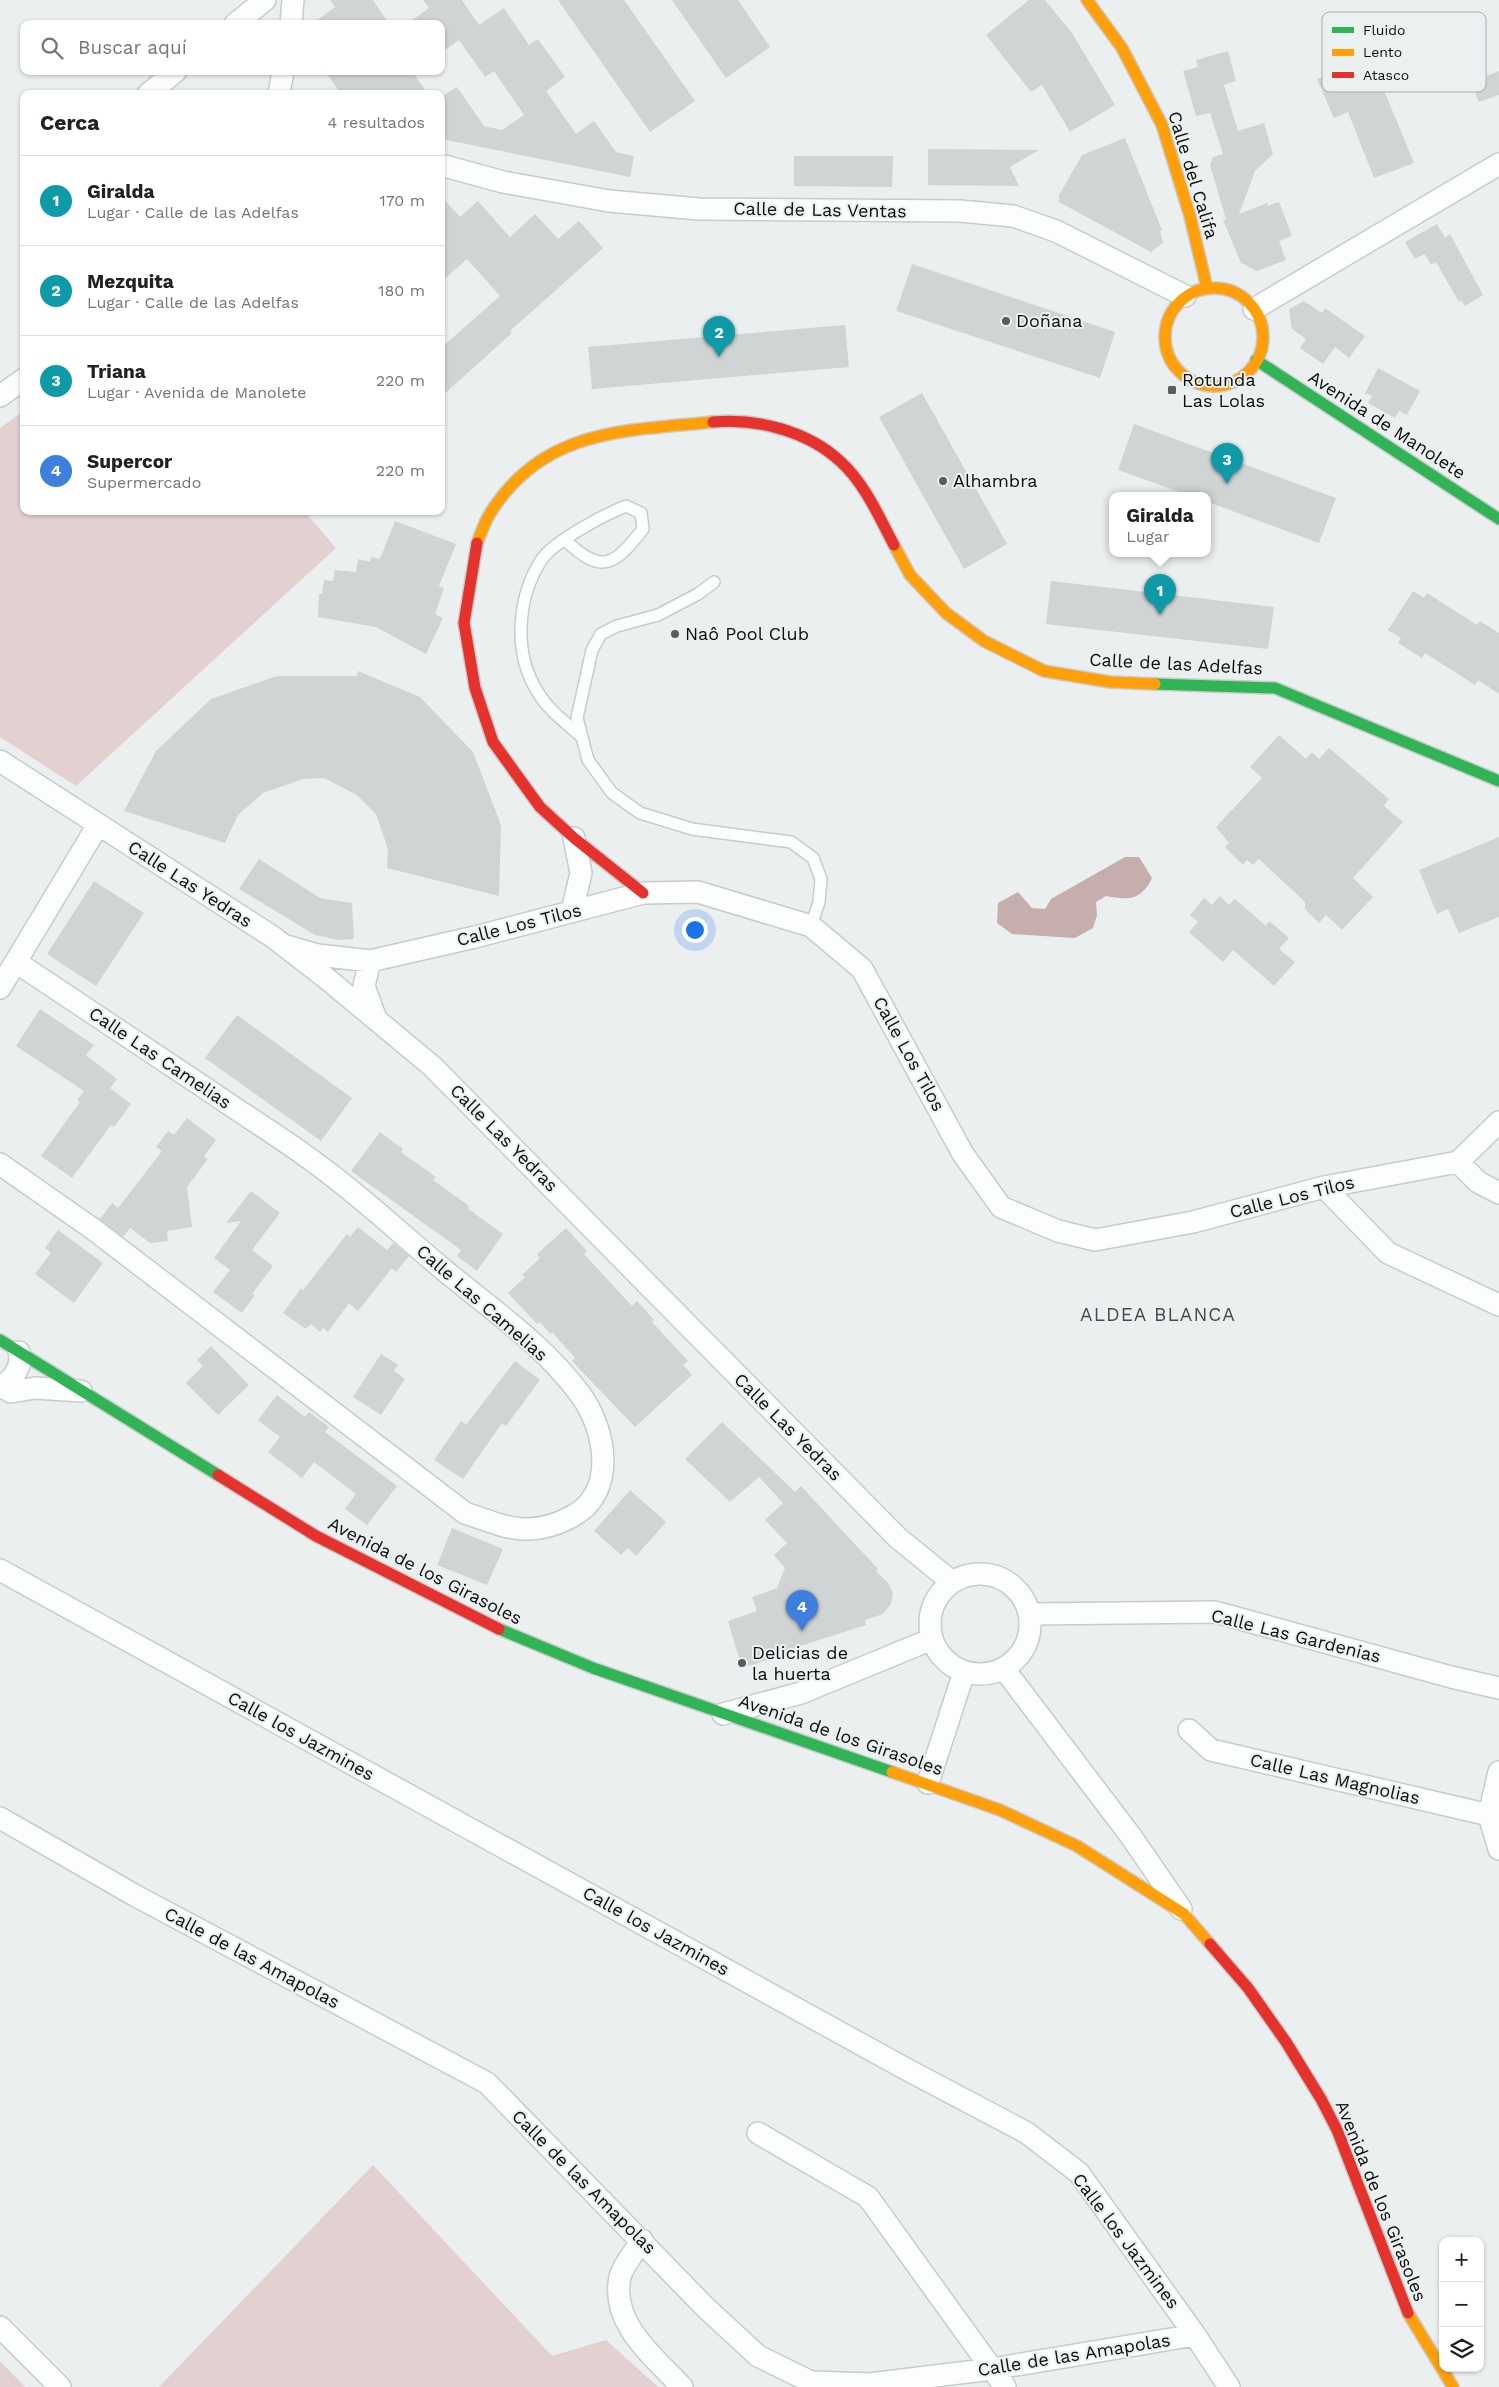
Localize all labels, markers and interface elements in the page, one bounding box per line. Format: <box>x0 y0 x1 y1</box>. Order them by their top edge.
legend <box>1322 12 1486 92</box>
search box <box>20 20 445 75</box>
text: Fluido <box>1363 22 1405 38</box>
icon: search <box>38 34 66 62</box>
text: Buscar aquí <box>78 36 187 59</box>
text: Lento <box>1363 44 1402 60</box>
text: Atasco <box>1363 67 1409 83</box>
street label: Calle del Califa <box>1164 109 1223 241</box>
text: Cerca <box>40 110 99 135</box>
text: 4 resultados <box>328 113 425 132</box>
text: Giralda <box>87 180 154 203</box>
text: 1 <box>53 191 59 210</box>
text: 170 m <box>379 191 425 210</box>
street label: Calle de Las Ventas <box>733 197 907 222</box>
text: Lugar · Calle de las Adelfas <box>87 203 299 222</box>
text: Mezquita <box>87 270 174 293</box>
text: 2 <box>51 281 61 300</box>
text: 180 m <box>378 281 425 300</box>
text: Lugar · Calle de las Adelfas <box>87 293 299 312</box>
place label: Doñana <box>1016 310 1082 331</box>
marker: Doñana <box>1000 315 1012 327</box>
pin: 2 <box>703 316 735 357</box>
text: Triana <box>87 360 146 383</box>
street label: Avenida de Manolete <box>1305 366 1470 483</box>
place label: Rotunda Las Lolas <box>1182 369 1265 411</box>
text: 3 <box>51 371 61 390</box>
text: 220 m <box>376 371 425 390</box>
text: Lugar · Avenida de Manolete <box>87 383 306 402</box>
marker: Rotunda Las Lolas <box>1166 384 1178 396</box>
pin: 3 <box>1211 443 1243 484</box>
text: Supercor <box>87 450 172 473</box>
text: 4 <box>51 461 61 480</box>
text: 220 m <box>376 461 425 480</box>
place label: Alhambra <box>953 470 1037 491</box>
text: Supermercado <box>87 473 201 492</box>
marker: Alhambra <box>937 475 949 487</box>
popup <box>1109 492 1211 557</box>
text: Giralda <box>1126 504 1194 527</box>
text: Lugar <box>1126 527 1170 546</box>
pin: 1 <box>1144 574 1176 615</box>
place label: Naô Pool Club <box>685 623 809 644</box>
marker: Naô Pool Club <box>669 628 681 640</box>
street label: Calle de las Adelfas <box>1089 648 1263 679</box>
street label: Calle Las Yedras <box>124 836 256 931</box>
street label: Calle Los Tilos <box>454 899 583 950</box>
your location <box>682 917 708 943</box>
street label: Calle Los Tilos <box>869 993 950 1115</box>
street label: Calle Las Camelias <box>85 1002 235 1113</box>
street label: Calle Las Yedras <box>446 1080 562 1196</box>
street label: Calle Los Tilos <box>1227 1171 1356 1222</box>
street label: Calle Las Camelias <box>413 1240 552 1365</box>
district label: ALDEA BLANCA <box>1080 1303 1236 1326</box>
street label: Calle Las Yedras <box>730 1369 846 1485</box>
street label: Avenida de los Girasoles <box>325 1512 526 1629</box>
pin: 4 <box>786 1590 818 1631</box>
street label: Calle Las Gardenias <box>1209 1604 1383 1667</box>
place label: Delicias de la huerta <box>752 1642 848 1684</box>
marker: Delicias de la huerta <box>736 1657 748 1669</box>
street label: Calle los Jazmines <box>224 1687 378 1785</box>
street label: Avenida de los Girasoles <box>736 1690 946 1779</box>
street label: Calle Las Magnolias <box>1248 1749 1422 1808</box>
street label: Calle los Jazmines <box>579 1882 733 1980</box>
street label: Calle de las Amapolas <box>161 1903 343 2013</box>
street label: Avenida de los Girasoles <box>1332 2097 1431 2304</box>
street label: Calle de las Amapolas <box>508 2105 661 2258</box>
street label: Calle los Jazmines <box>1069 2169 1184 2313</box>
map controls <box>1439 2237 1484 2372</box>
button: + <box>1439 2237 1484 2282</box>
button: − <box>1439 2282 1484 2327</box>
button: layers <box>1439 2327 1484 2372</box>
street label: Calle de las Amapolas <box>976 2329 1172 2380</box>

